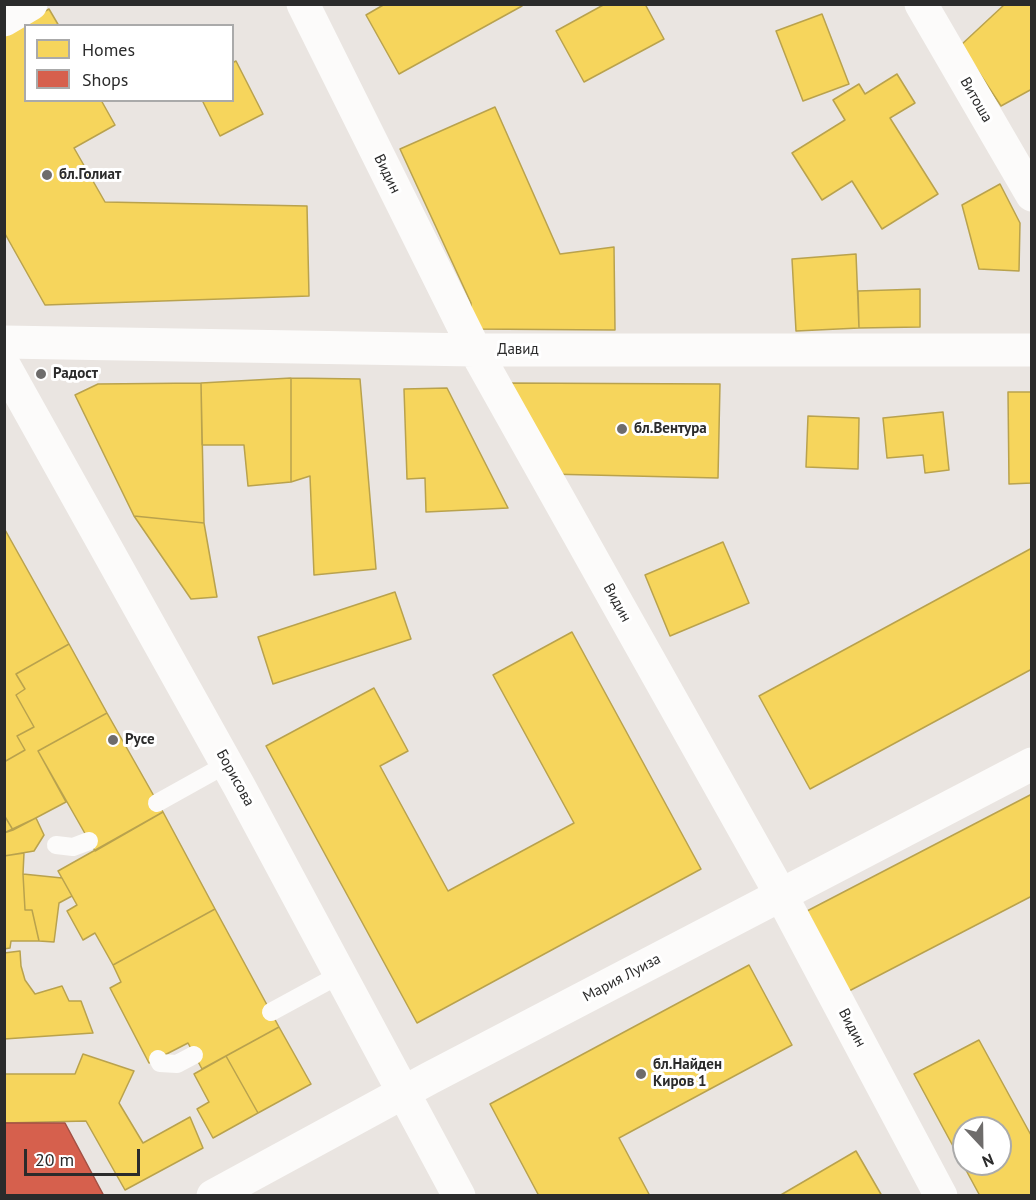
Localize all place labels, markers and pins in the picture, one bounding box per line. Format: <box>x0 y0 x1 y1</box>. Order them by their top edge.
place label: бл.Голиат <box>59 166 121 184</box>
marker: бл.Голиат <box>40 168 54 182</box>
place label: Радост <box>53 365 98 383</box>
marker: Радост <box>34 367 48 381</box>
place label: бл.Вентура <box>634 420 707 438</box>
marker: бл.Вентура <box>615 422 629 436</box>
place label: Русе <box>125 731 155 749</box>
marker: Русе <box>106 733 120 747</box>
place label: бл.Найден Киров 1 <box>653 1056 722 1091</box>
marker: бл.Найден Киров 1 <box>634 1067 648 1081</box>

